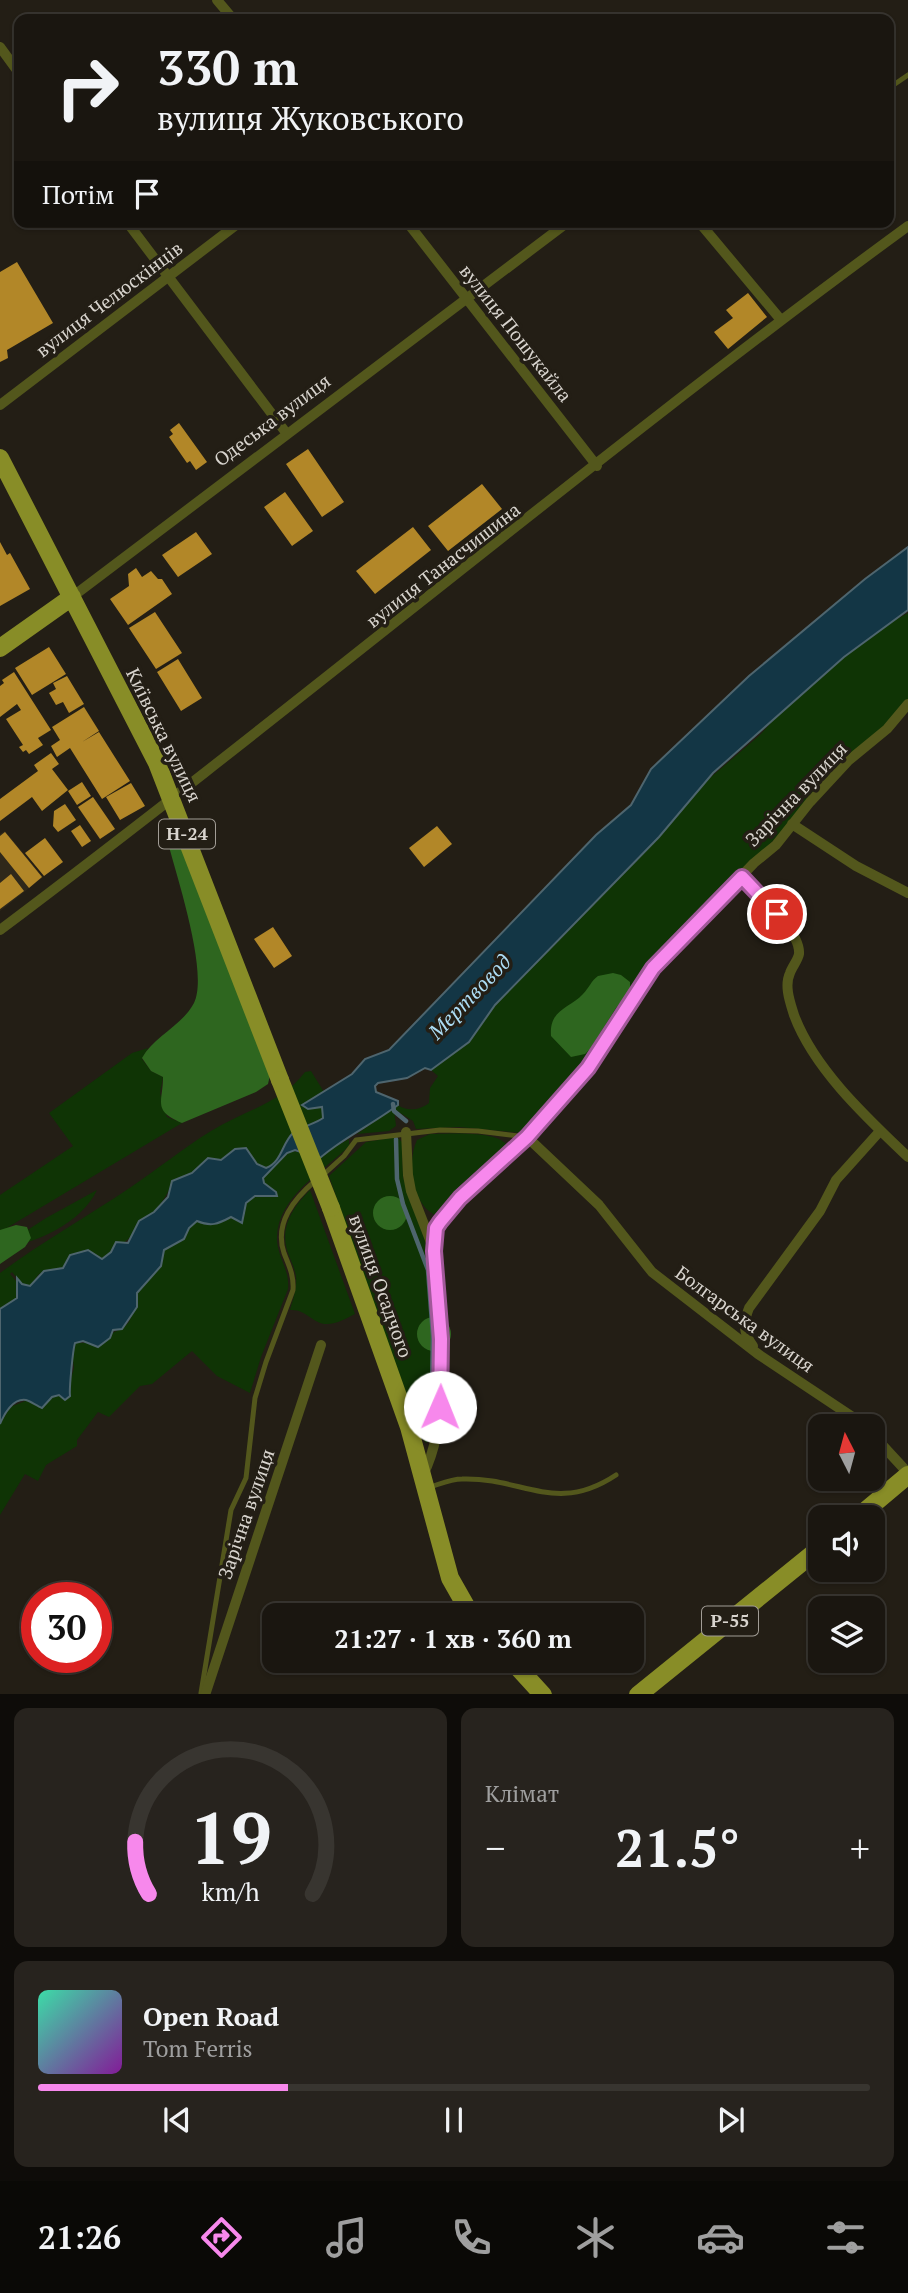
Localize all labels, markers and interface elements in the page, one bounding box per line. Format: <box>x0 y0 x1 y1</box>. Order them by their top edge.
text: 330 m <box>157 34 299 99</box>
icon: right <box>42 42 133 133</box>
text: вулиця Жуковського <box>157 97 464 139</box>
icon: arrive <box>128 175 166 213</box>
text: Потім <box>42 177 114 211</box>
street label: вулиця Челюскінців <box>30 235 187 362</box>
street label: вулиця Пошукайла <box>455 259 578 407</box>
street label: Одеська вулиця <box>208 368 335 472</box>
street label: вулиця Танасчишина <box>361 496 525 633</box>
street label: Київська вулиця <box>121 663 208 806</box>
street label: Зарічна вулиця <box>739 736 852 851</box>
road number: Н-24 <box>159 820 215 848</box>
pin <box>747 884 807 944</box>
icon: arrive <box>758 895 796 933</box>
water label: Мертвовод <box>421 947 517 1046</box>
street label: вулиця Осадчого <box>344 1211 419 1361</box>
street label: Болгарська вулиця <box>671 1260 820 1378</box>
position arrow <box>403 1370 477 1444</box>
north arrow <box>808 1414 886 1491</box>
map controls <box>808 1414 885 1673</box>
street label: Зарічна вулиця <box>212 1446 279 1582</box>
button: sound <box>808 1505 885 1582</box>
speed limit sign: 30 <box>21 1582 112 1673</box>
button: layers <box>808 1596 885 1673</box>
road number: Р-55 <box>702 1606 758 1636</box>
text: 21:27 · 1 хв · 360 m <box>334 1621 572 1655</box>
text: Клімат <box>485 1778 559 1809</box>
text: 19 <box>189 1788 272 1885</box>
text: 21.5° <box>615 1813 740 1882</box>
text: − <box>485 1823 505 1873</box>
text: + <box>850 1823 870 1873</box>
text: km/h <box>202 1874 260 1907</box>
text: Open Road <box>143 1999 279 2033</box>
text: Tom Ferris <box>143 2033 253 2064</box>
icon: previous <box>158 2101 196 2139</box>
icon: pause <box>435 2101 473 2139</box>
icon: next <box>712 2101 750 2139</box>
icon: directions <box>197 2213 246 2262</box>
icon: music <box>322 2213 371 2262</box>
icon: phone <box>447 2213 496 2262</box>
icon: climate <box>571 2213 620 2262</box>
icon: car <box>696 2213 745 2262</box>
icon: filters <box>821 2213 870 2262</box>
text: 21:26 <box>38 2216 121 2258</box>

